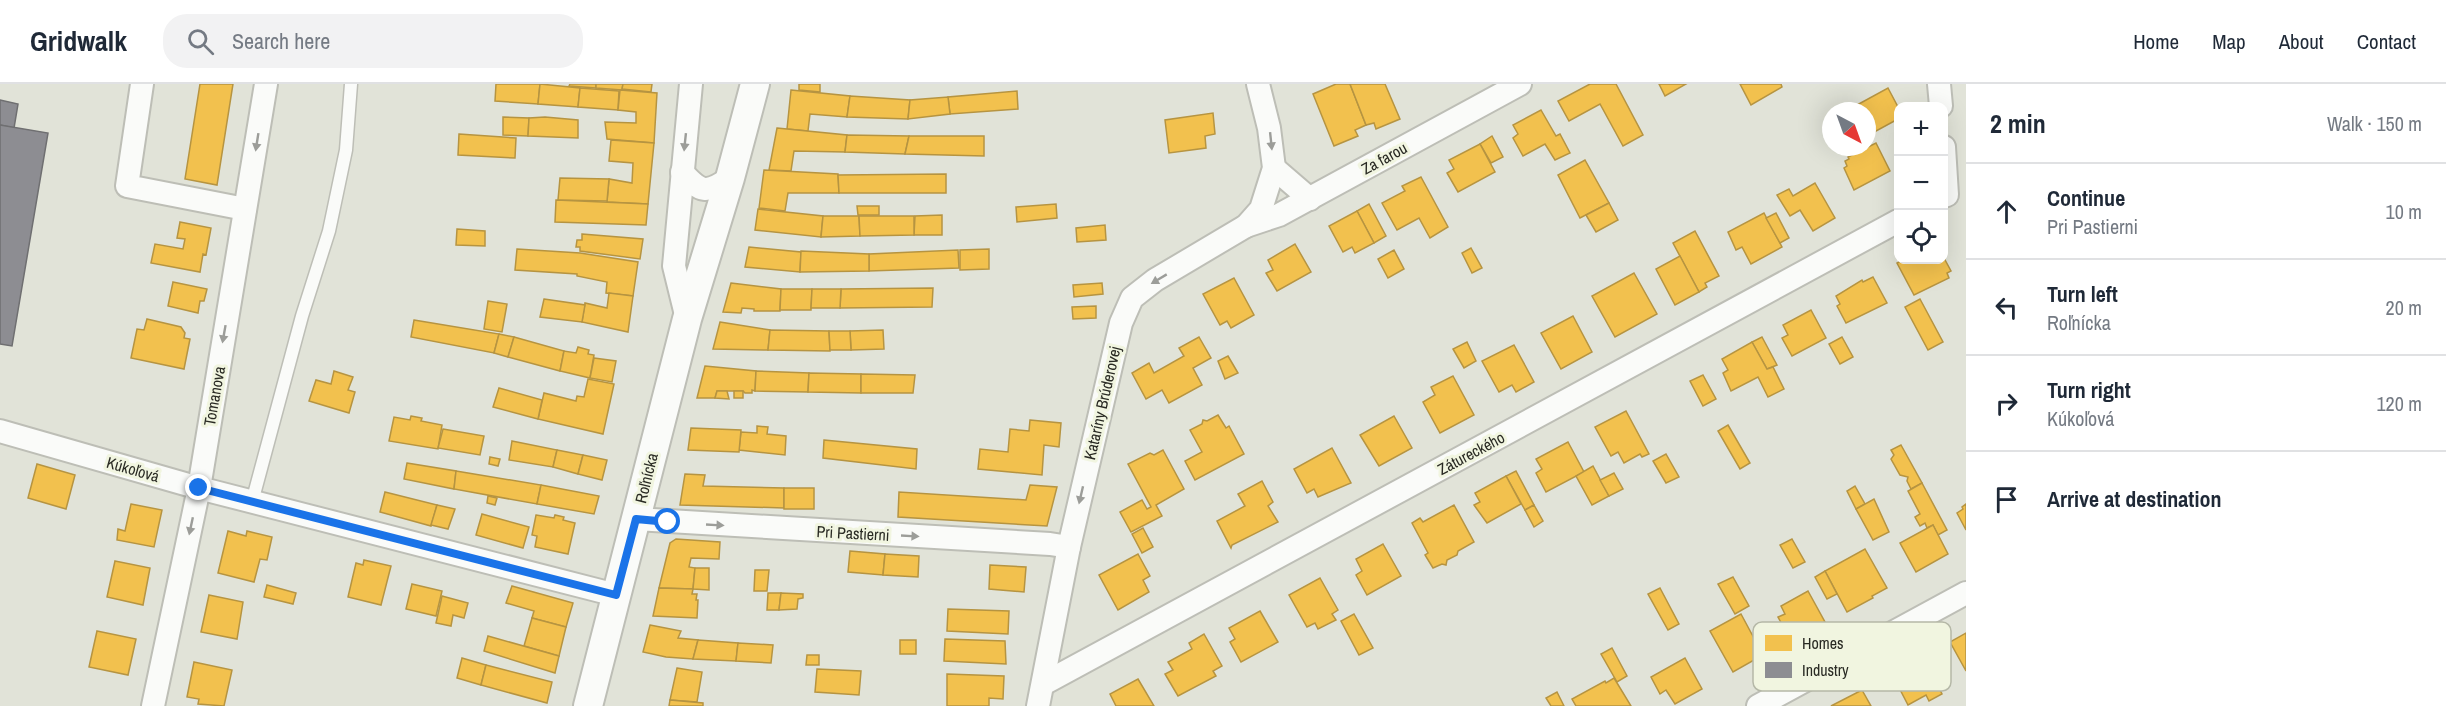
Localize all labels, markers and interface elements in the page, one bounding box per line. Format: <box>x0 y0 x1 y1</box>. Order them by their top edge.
search box <box>163 14 583 68</box>
text: Gridwalk <box>30 22 127 60</box>
icon: search <box>184 25 217 58</box>
text: Search here <box>232 26 330 56</box>
text: Home <box>2133 27 2179 56</box>
text: Map <box>2212 27 2246 56</box>
text: About <box>2279 27 2324 56</box>
text: Contact <box>2357 27 2416 56</box>
north arrow <box>1822 102 1876 156</box>
map controls <box>1894 102 1948 264</box>
button: + <box>1894 102 1948 156</box>
text: 2 min <box>1990 106 2046 141</box>
text: Walk · 150 m <box>2327 110 2422 137</box>
one-way arrow <box>252 132 261 151</box>
one-way arrow <box>1266 132 1276 151</box>
one-way arrow <box>680 133 690 152</box>
street label: Za farou <box>1357 137 1411 179</box>
button: − <box>1894 156 1948 210</box>
text: Continue <box>2047 183 2125 213</box>
icon: ahead <box>1990 195 2023 228</box>
text: 10 m <box>2386 198 2422 225</box>
button: locate <box>1894 210 1948 264</box>
text: Pri Pastierni <box>2047 213 2138 240</box>
one-way arrow <box>1151 273 1167 284</box>
text: Turn left <box>2047 279 2118 309</box>
icon: left <box>1990 291 2023 324</box>
text: 20 m <box>2386 294 2422 321</box>
text: Roľnícka <box>2047 309 2111 336</box>
one-way arrow <box>220 325 229 344</box>
street label: Kataríny Brúderovej <box>1078 344 1126 462</box>
street label: Tomanova <box>198 364 230 428</box>
text: Turn right <box>2047 375 2131 405</box>
icon: right <box>1990 387 2023 420</box>
text: 120 m <box>2376 390 2422 417</box>
text: Kúkoľová <box>2047 405 2114 432</box>
street label: Zátureckého <box>1434 426 1508 480</box>
street label: Roľnícka <box>629 450 663 505</box>
street label: Kúkoľová <box>104 451 163 487</box>
route end <box>185 474 211 500</box>
icon: arrive <box>1990 483 2023 516</box>
text: Arrive at destination <box>2047 484 2221 514</box>
one-way arrow <box>1075 486 1085 505</box>
route start <box>654 508 680 534</box>
one-way arrow <box>186 517 195 536</box>
one-way arrow <box>706 520 725 529</box>
street label: Pri Pastierni <box>816 520 890 546</box>
one-way arrow <box>901 531 920 541</box>
legend <box>1753 622 1951 691</box>
text: Homes <box>1802 632 1844 654</box>
text: Industry <box>1802 659 1849 681</box>

